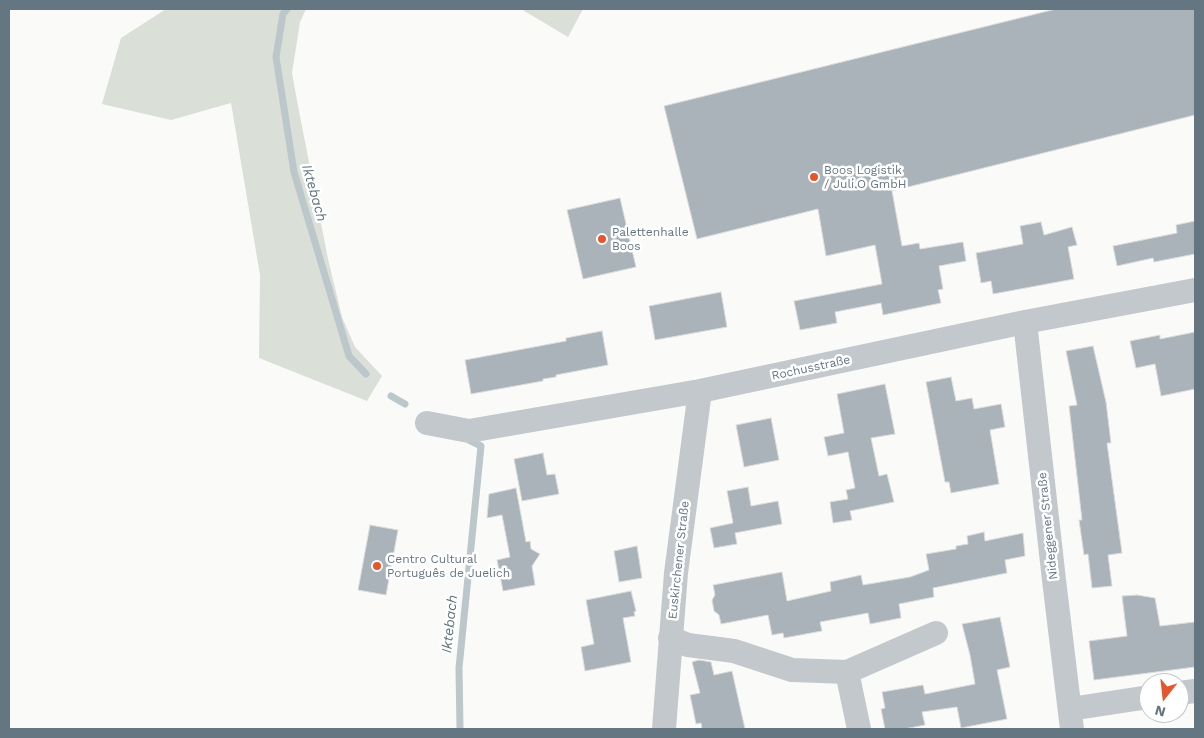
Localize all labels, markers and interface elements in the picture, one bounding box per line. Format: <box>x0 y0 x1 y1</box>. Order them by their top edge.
water label: Iktebach <box>298 163 330 223</box>
place label: Boos Logistik / Juli.O GmbH <box>824 163 907 191</box>
marker: Boos Logistik / Juli.O GmbH <box>808 171 820 183</box>
place label: Palettenhalle Boos <box>612 225 689 253</box>
marker: Palettenhalle Boos <box>596 233 608 245</box>
street label: Rochusstraße <box>770 353 852 383</box>
street label: Nideggener Straße <box>1035 472 1061 580</box>
street label: Euskirchener Straße <box>666 500 692 620</box>
place label: Centro Cultural Português de Juelich <box>387 552 510 580</box>
marker: Centro Cultural Português de Juelich <box>371 560 383 572</box>
water label: Iktebach <box>439 594 461 654</box>
north arrow <box>1139 673 1189 723</box>
text: N <box>1153 702 1167 721</box>

